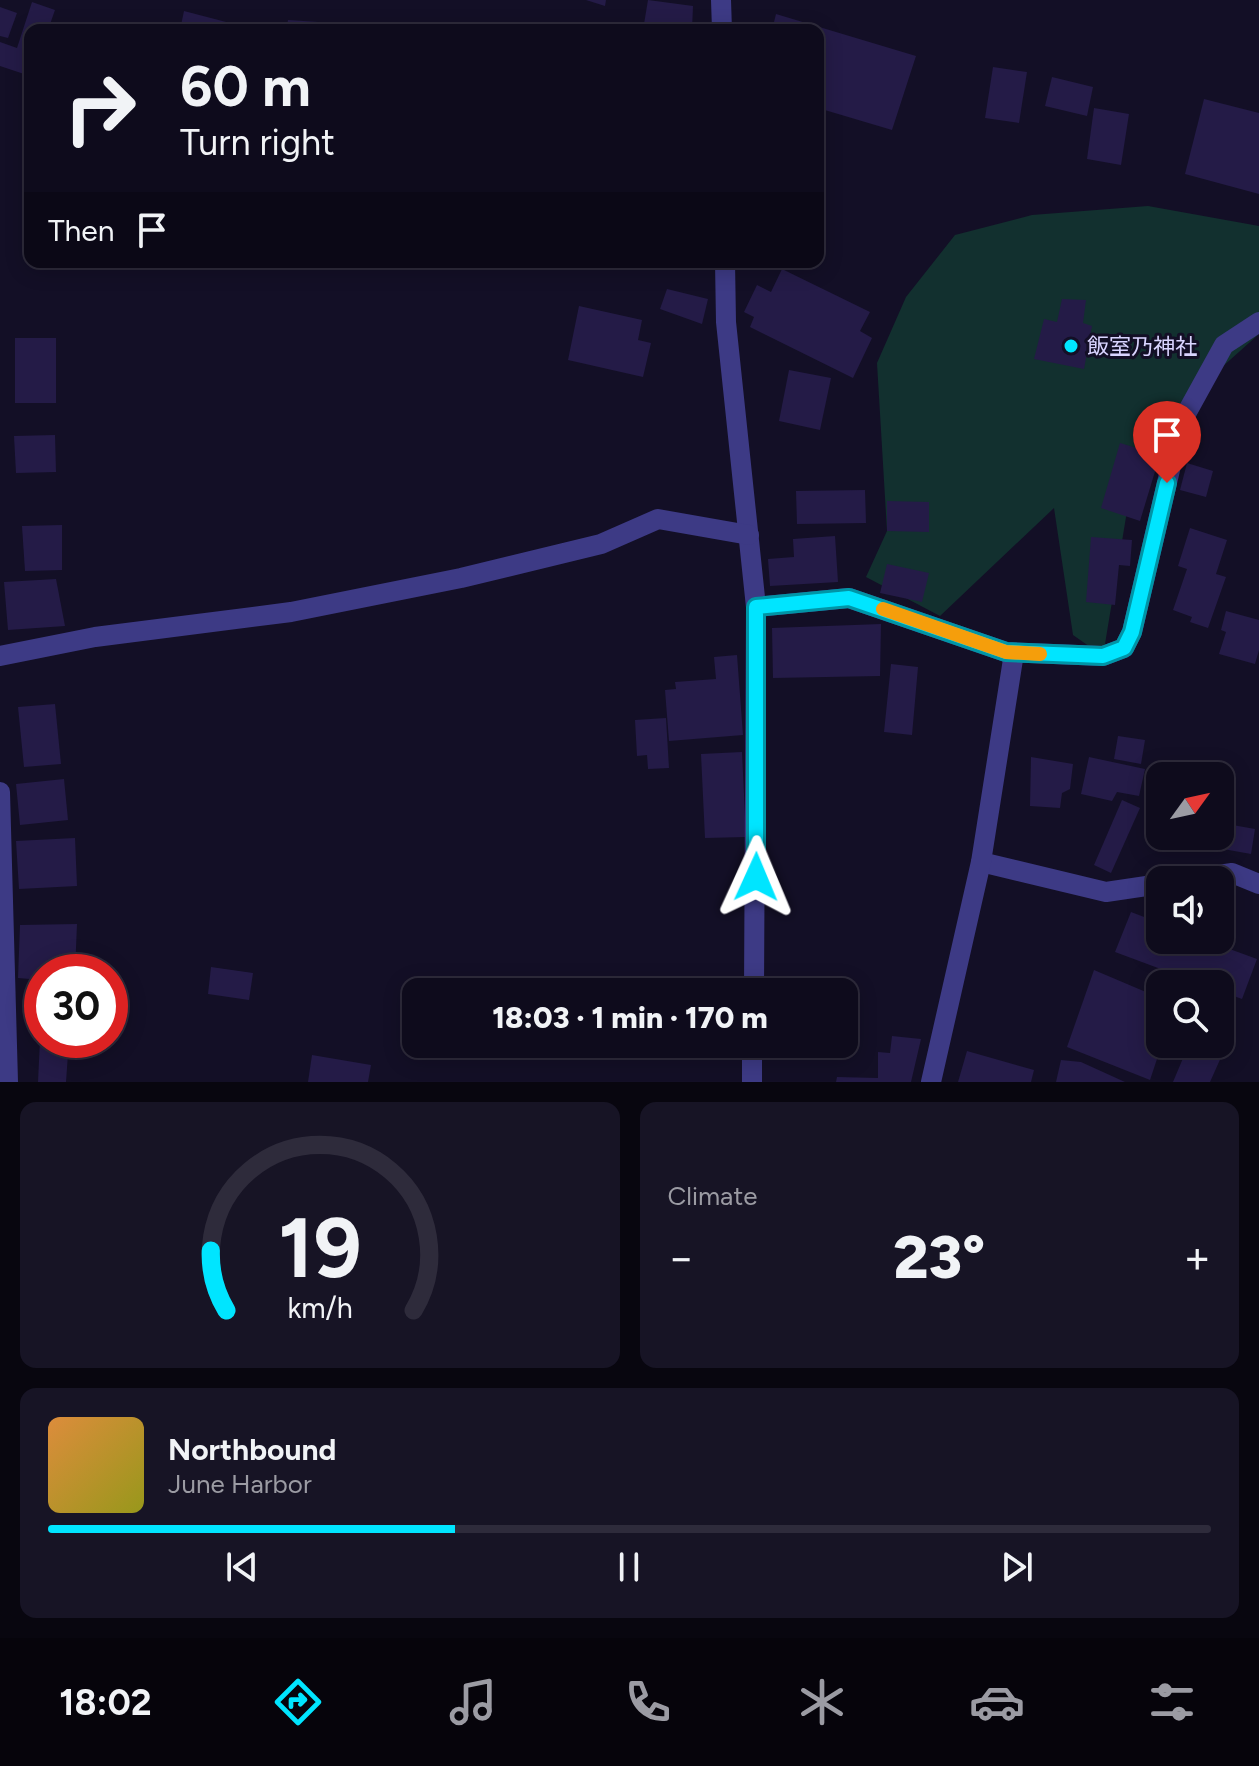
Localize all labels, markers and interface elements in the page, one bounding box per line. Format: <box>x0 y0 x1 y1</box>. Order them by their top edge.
text: 60 m <box>180 53 311 120</box>
icon: right <box>48 56 152 160</box>
text: Turn right <box>180 121 335 164</box>
icon: arrive <box>130 208 174 252</box>
text: Then <box>48 212 114 249</box>
place label: 飯室乃神社 <box>1087 333 1197 360</box>
marker: 飯室乃神社 <box>1062 337 1080 355</box>
pin <box>1133 401 1201 483</box>
icon: arrive <box>1145 413 1189 457</box>
north arrow <box>1146 762 1234 850</box>
map controls <box>1146 762 1234 1058</box>
position arrow <box>714 835 798 919</box>
button: sound <box>1146 866 1234 954</box>
speed limit sign: 30 <box>24 954 128 1058</box>
button: search <box>1146 970 1234 1058</box>
text: 18:03 · 1 min · 170 m <box>492 999 768 1036</box>
text: Climate <box>668 1180 757 1212</box>
text: 19 <box>278 1198 361 1298</box>
text: 23° <box>893 1221 985 1293</box>
text: − <box>668 1231 695 1284</box>
text: + <box>1184 1231 1211 1284</box>
text: km/h <box>287 1291 352 1325</box>
text: Northbound <box>168 1431 336 1468</box>
text: June Harbor <box>168 1468 312 1500</box>
icon: previous <box>220 1545 264 1589</box>
icon: pause <box>607 1545 651 1589</box>
icon: next <box>995 1545 1039 1589</box>
icon: directions <box>270 1674 326 1730</box>
icon: music <box>445 1674 501 1730</box>
icon: phone <box>620 1674 676 1730</box>
icon: climate <box>794 1674 850 1730</box>
icon: car <box>969 1674 1025 1730</box>
icon: filters <box>1144 1674 1200 1730</box>
text: 18:02 <box>59 1681 152 1724</box>

